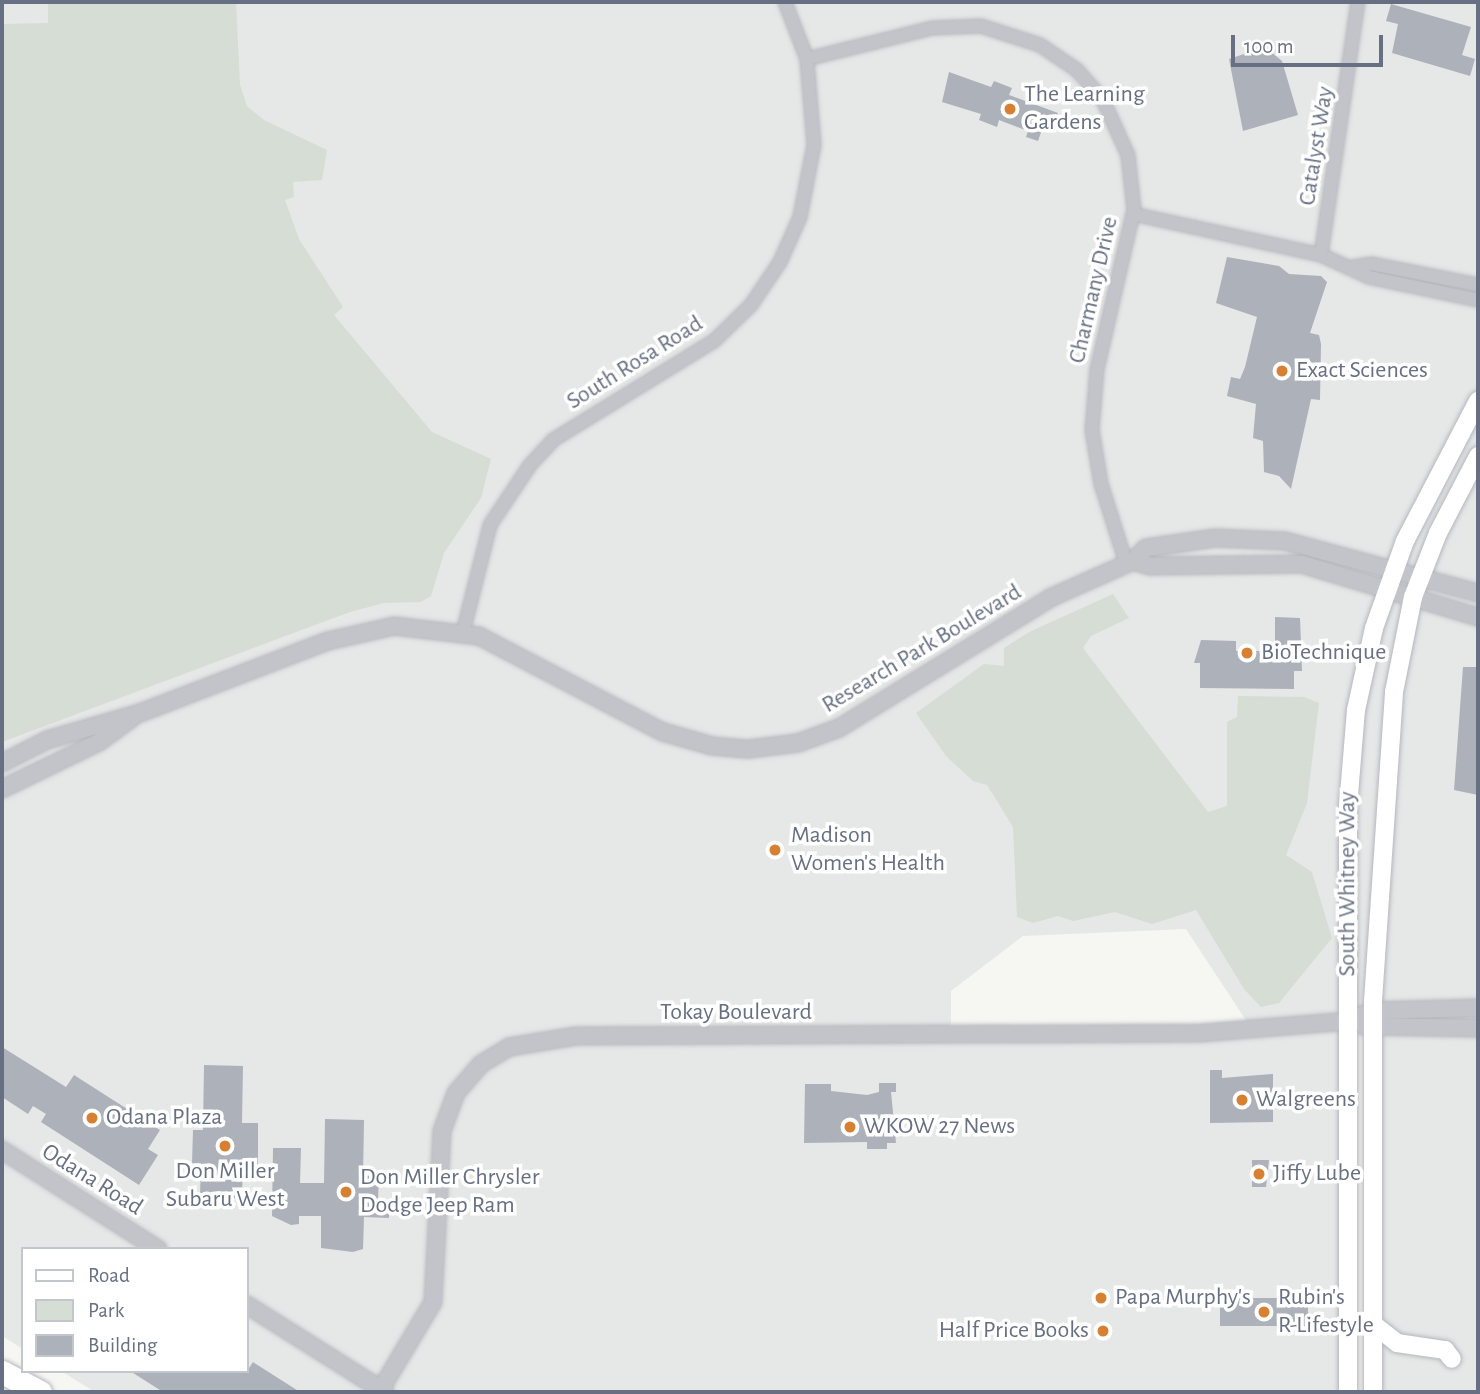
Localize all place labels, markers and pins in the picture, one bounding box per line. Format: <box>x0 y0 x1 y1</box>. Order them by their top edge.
place label: The Learning Gardens <box>1024 81 1145 137</box>
marker: The Learning Gardens <box>1002 101 1018 117</box>
place label: Exact Sciences <box>1296 357 1428 385</box>
marker: Exact Sciences <box>1274 363 1290 379</box>
place label: BioTechnique <box>1261 639 1386 667</box>
marker: BioTechnique <box>1239 645 1255 661</box>
place label: Madison Women's Health <box>791 822 945 878</box>
marker: Madison Women's Health <box>765 840 785 860</box>
place label: Walgreens <box>1256 1086 1356 1114</box>
marker: Walgreens <box>1234 1092 1250 1108</box>
place label: Odana Plaza <box>106 1104 222 1132</box>
marker: Odana Plaza <box>84 1110 100 1126</box>
place label: WKOW 27 News <box>864 1113 1015 1141</box>
marker: WKOW 27 News <box>842 1119 858 1135</box>
marker: Don Miller Subaru West <box>217 1138 233 1154</box>
place label: Don Miller Subaru West <box>166 1158 284 1214</box>
place label: Jiffy Lube <box>1273 1160 1361 1188</box>
place label: Don Miller Chrysler Dodge Jeep Ram <box>360 1164 539 1220</box>
marker: Jiffy Lube <box>1251 1166 1267 1182</box>
marker: Don Miller Chrysler Dodge Jeep Ram <box>338 1184 354 1200</box>
place label: Papa Murphy's <box>1115 1284 1251 1312</box>
place label: Rubin's R-Lifestyle <box>1278 1284 1374 1340</box>
marker: Papa Murphy's <box>1093 1290 1109 1306</box>
marker: Rubin's R-Lifestyle <box>1256 1304 1272 1320</box>
place label: Half Price Books <box>939 1317 1089 1345</box>
marker: Half Price Books <box>1095 1323 1111 1339</box>

